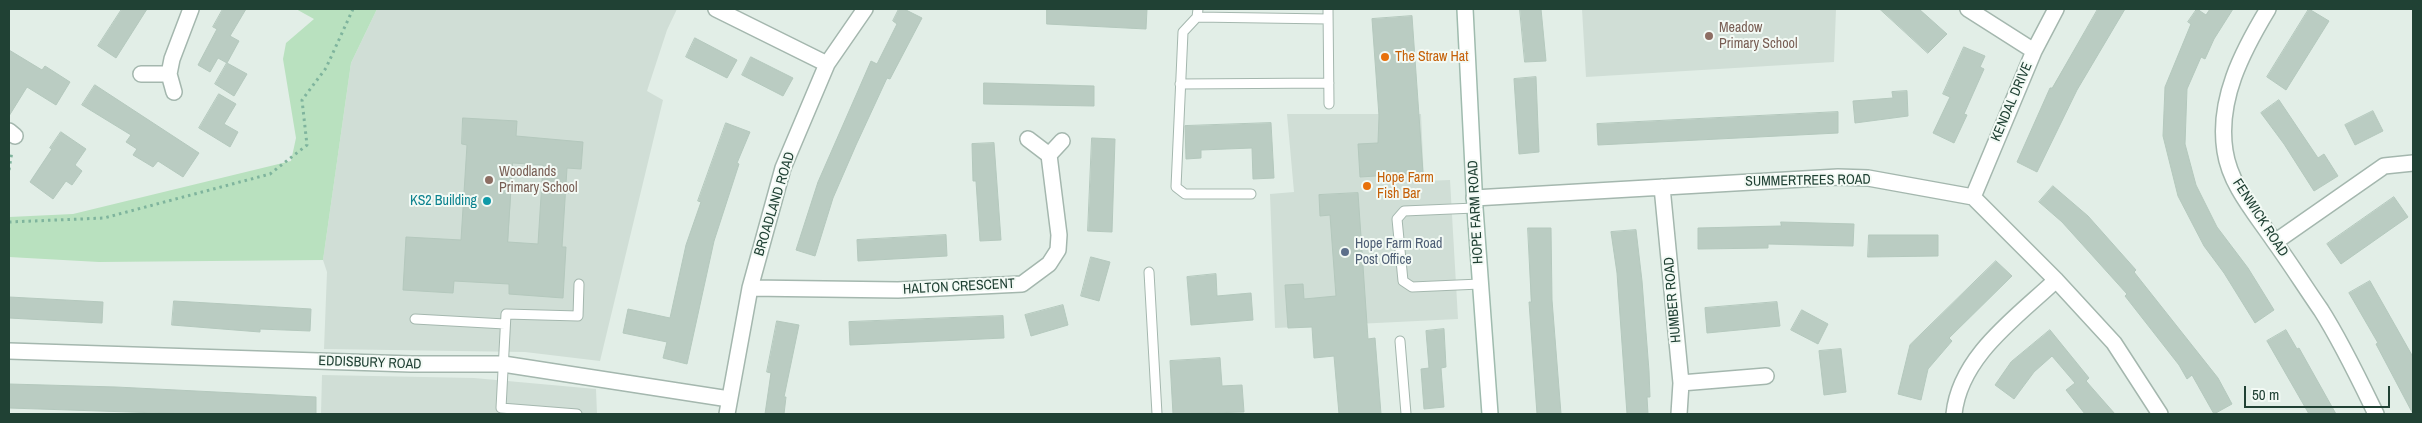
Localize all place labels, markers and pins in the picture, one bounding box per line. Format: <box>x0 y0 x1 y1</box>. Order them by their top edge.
place label: Meadow Primary School <box>1719 20 1797 52</box>
marker: Meadow Primary School <box>1703 30 1715 42</box>
place label: The Straw Hat <box>1395 49 1468 65</box>
marker: The Straw Hat <box>1379 51 1391 63</box>
place label: Woodlands Primary School <box>499 164 577 196</box>
place label: Hope Farm Fish Bar <box>1377 170 1434 202</box>
marker: Woodlands Primary School <box>483 174 495 186</box>
marker: Hope Farm Fish Bar <box>1361 180 1373 192</box>
place label: KS2 Building <box>410 193 477 209</box>
marker: KS2 Building <box>481 195 493 207</box>
place label: Hope Farm Road Post Office <box>1355 236 1442 268</box>
marker: Hope Farm Road Post Office <box>1339 246 1351 258</box>

